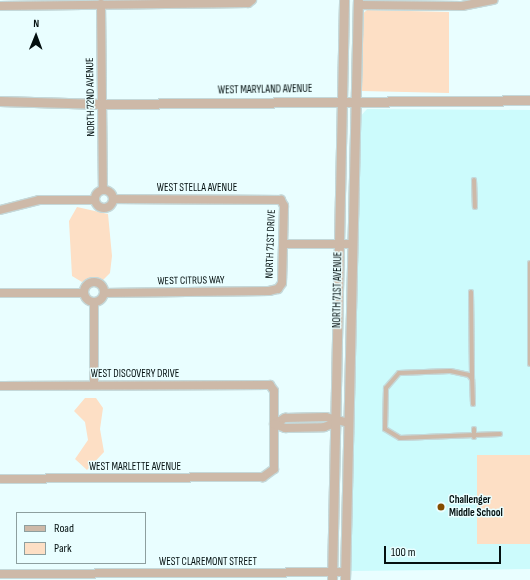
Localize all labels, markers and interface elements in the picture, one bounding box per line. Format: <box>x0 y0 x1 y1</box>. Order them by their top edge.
north arrow <box>16 16 56 56</box>
text: N <box>33 17 39 30</box>
street label: NORTH 72ND AVENUE <box>84 57 98 137</box>
street label: WEST MARYLAND AVENUE <box>218 83 312 97</box>
street label: WEST STELLA AVENUE <box>157 181 237 195</box>
street label: NORTH 71ST DRIVE <box>263 209 279 279</box>
street label: NORTH 71ST AVENUE <box>331 252 345 328</box>
street label: WEST CITRUS WAY <box>157 274 225 288</box>
street label: WEST DISCOVERY DRIVE <box>91 367 179 381</box>
street label: WEST MARLETTE AVENUE <box>89 460 181 474</box>
place label: Challenger Middle School <box>449 494 503 520</box>
marker: Challenger Middle School <box>436 502 446 512</box>
legend <box>16 512 146 564</box>
text: Road <box>54 521 74 536</box>
scale bar <box>386 538 503 564</box>
text: Park <box>54 541 72 556</box>
text: 100 m <box>391 545 416 560</box>
street label: WEST CLAREMONT STREET <box>159 555 257 569</box>

